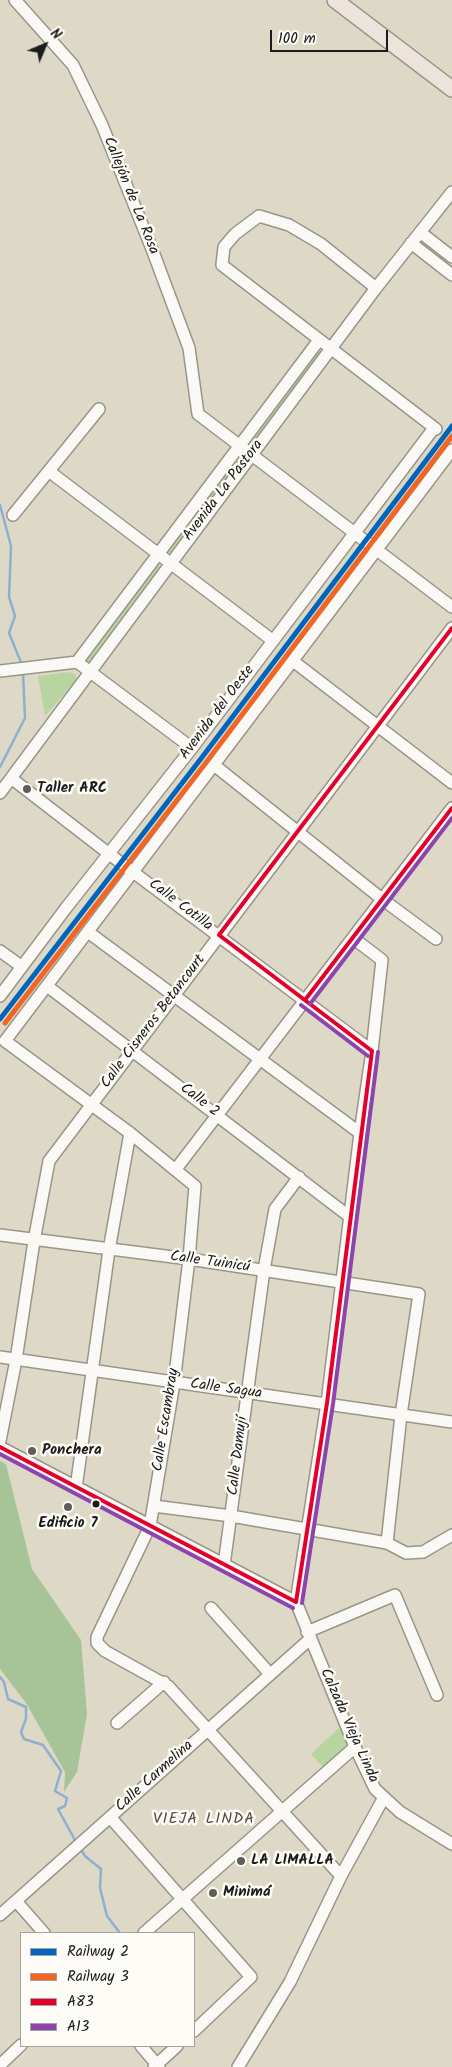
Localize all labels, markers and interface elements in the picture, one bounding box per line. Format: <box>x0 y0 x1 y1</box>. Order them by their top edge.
north arrow <box>20 20 70 70</box>
scale bar <box>272 20 390 52</box>
text: N <box>45 23 67 45</box>
text: 100 m <box>278 27 316 51</box>
street label: Callejón de La Rosa <box>98 135 162 257</box>
street label: Avenida La Pastora <box>180 437 268 545</box>
street label: Avenida del Oeste <box>177 662 259 764</box>
place label: Taller ARC <box>37 780 107 798</box>
marker: Taller ARC <box>21 783 33 795</box>
street label: Calle Cotilla <box>144 876 216 936</box>
street label: Calle Cisneros Betancourt <box>98 952 210 1092</box>
street label: Calle 2 <box>176 1080 222 1122</box>
street label: Calle Tuinicú <box>169 1248 251 1278</box>
street label: Calle Escambray <box>150 1367 184 1473</box>
street label: Calle Sagua <box>189 1376 263 1404</box>
street label: Calle Damují <box>225 1416 253 1496</box>
place label: Ponchera <box>42 1442 102 1460</box>
marker: Ponchera <box>26 1445 38 1457</box>
unlabelled marker <box>91 1499 101 1509</box>
marker: Edificio 7 <box>62 1501 74 1513</box>
place label: Edificio 7 <box>39 1515 97 1533</box>
street label: Calzada Vieja Linda <box>315 1666 381 1786</box>
street label: Calle Carmelina <box>113 1737 197 1817</box>
district label: VIEJA LINDA <box>152 1810 256 1830</box>
place label: LA LIMALLA <box>251 1852 334 1870</box>
marker: LA LIMALLA <box>235 1855 247 1867</box>
place label: Minimá <box>223 1884 271 1902</box>
marker: Minimá <box>207 1887 219 1899</box>
legend <box>20 1932 195 2047</box>
text: Railway 2 <box>67 1940 129 1964</box>
text: Railway 3 <box>67 1965 129 1989</box>
text: A83 <box>67 1990 94 2014</box>
text: A13 <box>67 2015 89 2039</box>

